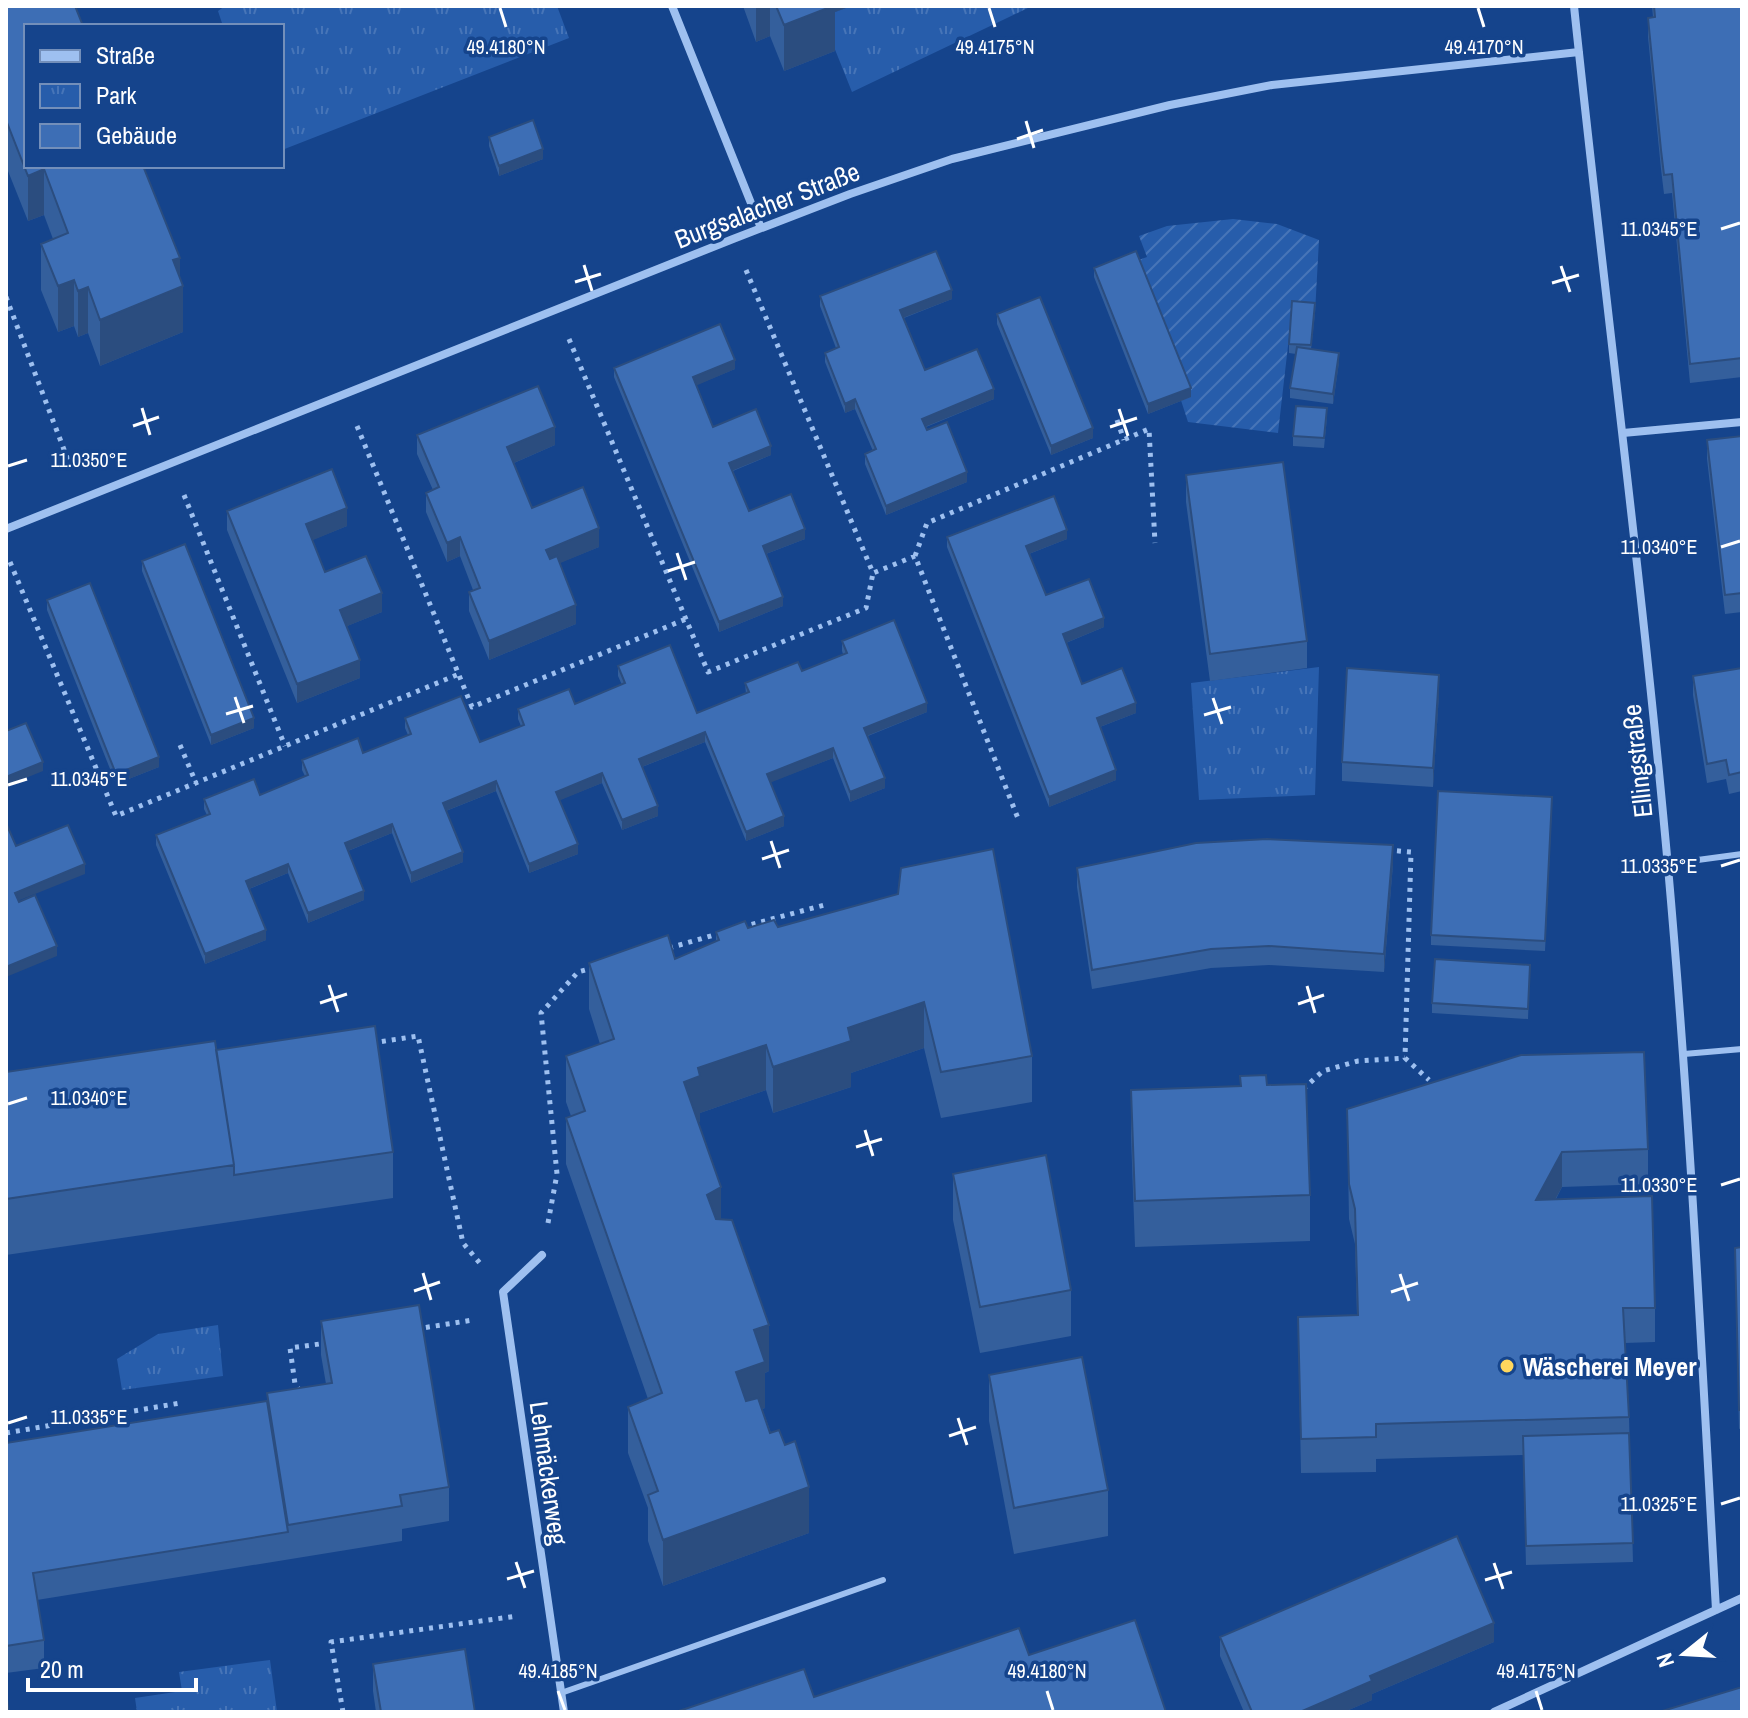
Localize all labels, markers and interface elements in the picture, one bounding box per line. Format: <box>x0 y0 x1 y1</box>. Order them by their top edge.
legend <box>24 24 284 168</box>
text: 49.4180°N <box>466 33 546 60</box>
text: 49.4175°N <box>955 33 1035 60</box>
text: 49.4170°N <box>1444 33 1524 60</box>
text: Straße <box>96 39 155 71</box>
text: Park <box>96 79 137 111</box>
text: Gebäude <box>96 119 177 151</box>
street label: Burgsalacher Straße <box>669 154 865 256</box>
text: 11.0345°E <box>1620 215 1698 242</box>
text: 11.0350°E <box>50 446 128 473</box>
text: 11.0340°E <box>1620 533 1698 560</box>
street label: Ellingstraße <box>1614 703 1660 819</box>
text: 11.0345°E <box>50 765 128 792</box>
text: 11.0335°E <box>1620 852 1698 879</box>
text: 11.0340°E <box>50 1084 128 1111</box>
text: 11.0330°E <box>1620 1171 1698 1198</box>
place label: Wäscherei Meyer <box>1523 1349 1697 1384</box>
marker: Wäscherei Meyer <box>1498 1357 1516 1375</box>
street label: Lehmäckerweg <box>522 1399 576 1547</box>
text: 11.0335°E <box>50 1403 128 1430</box>
text: 11.0325°E <box>1620 1490 1698 1517</box>
north arrow <box>1644 1614 1724 1694</box>
scale bar <box>28 1642 196 1692</box>
text: N <box>1649 1649 1681 1671</box>
text: 20 m <box>40 1653 84 1685</box>
text: 49.4185°N <box>518 1657 598 1684</box>
text: 49.4180°N <box>1007 1657 1087 1684</box>
text: 49.4175°N <box>1496 1657 1576 1684</box>

